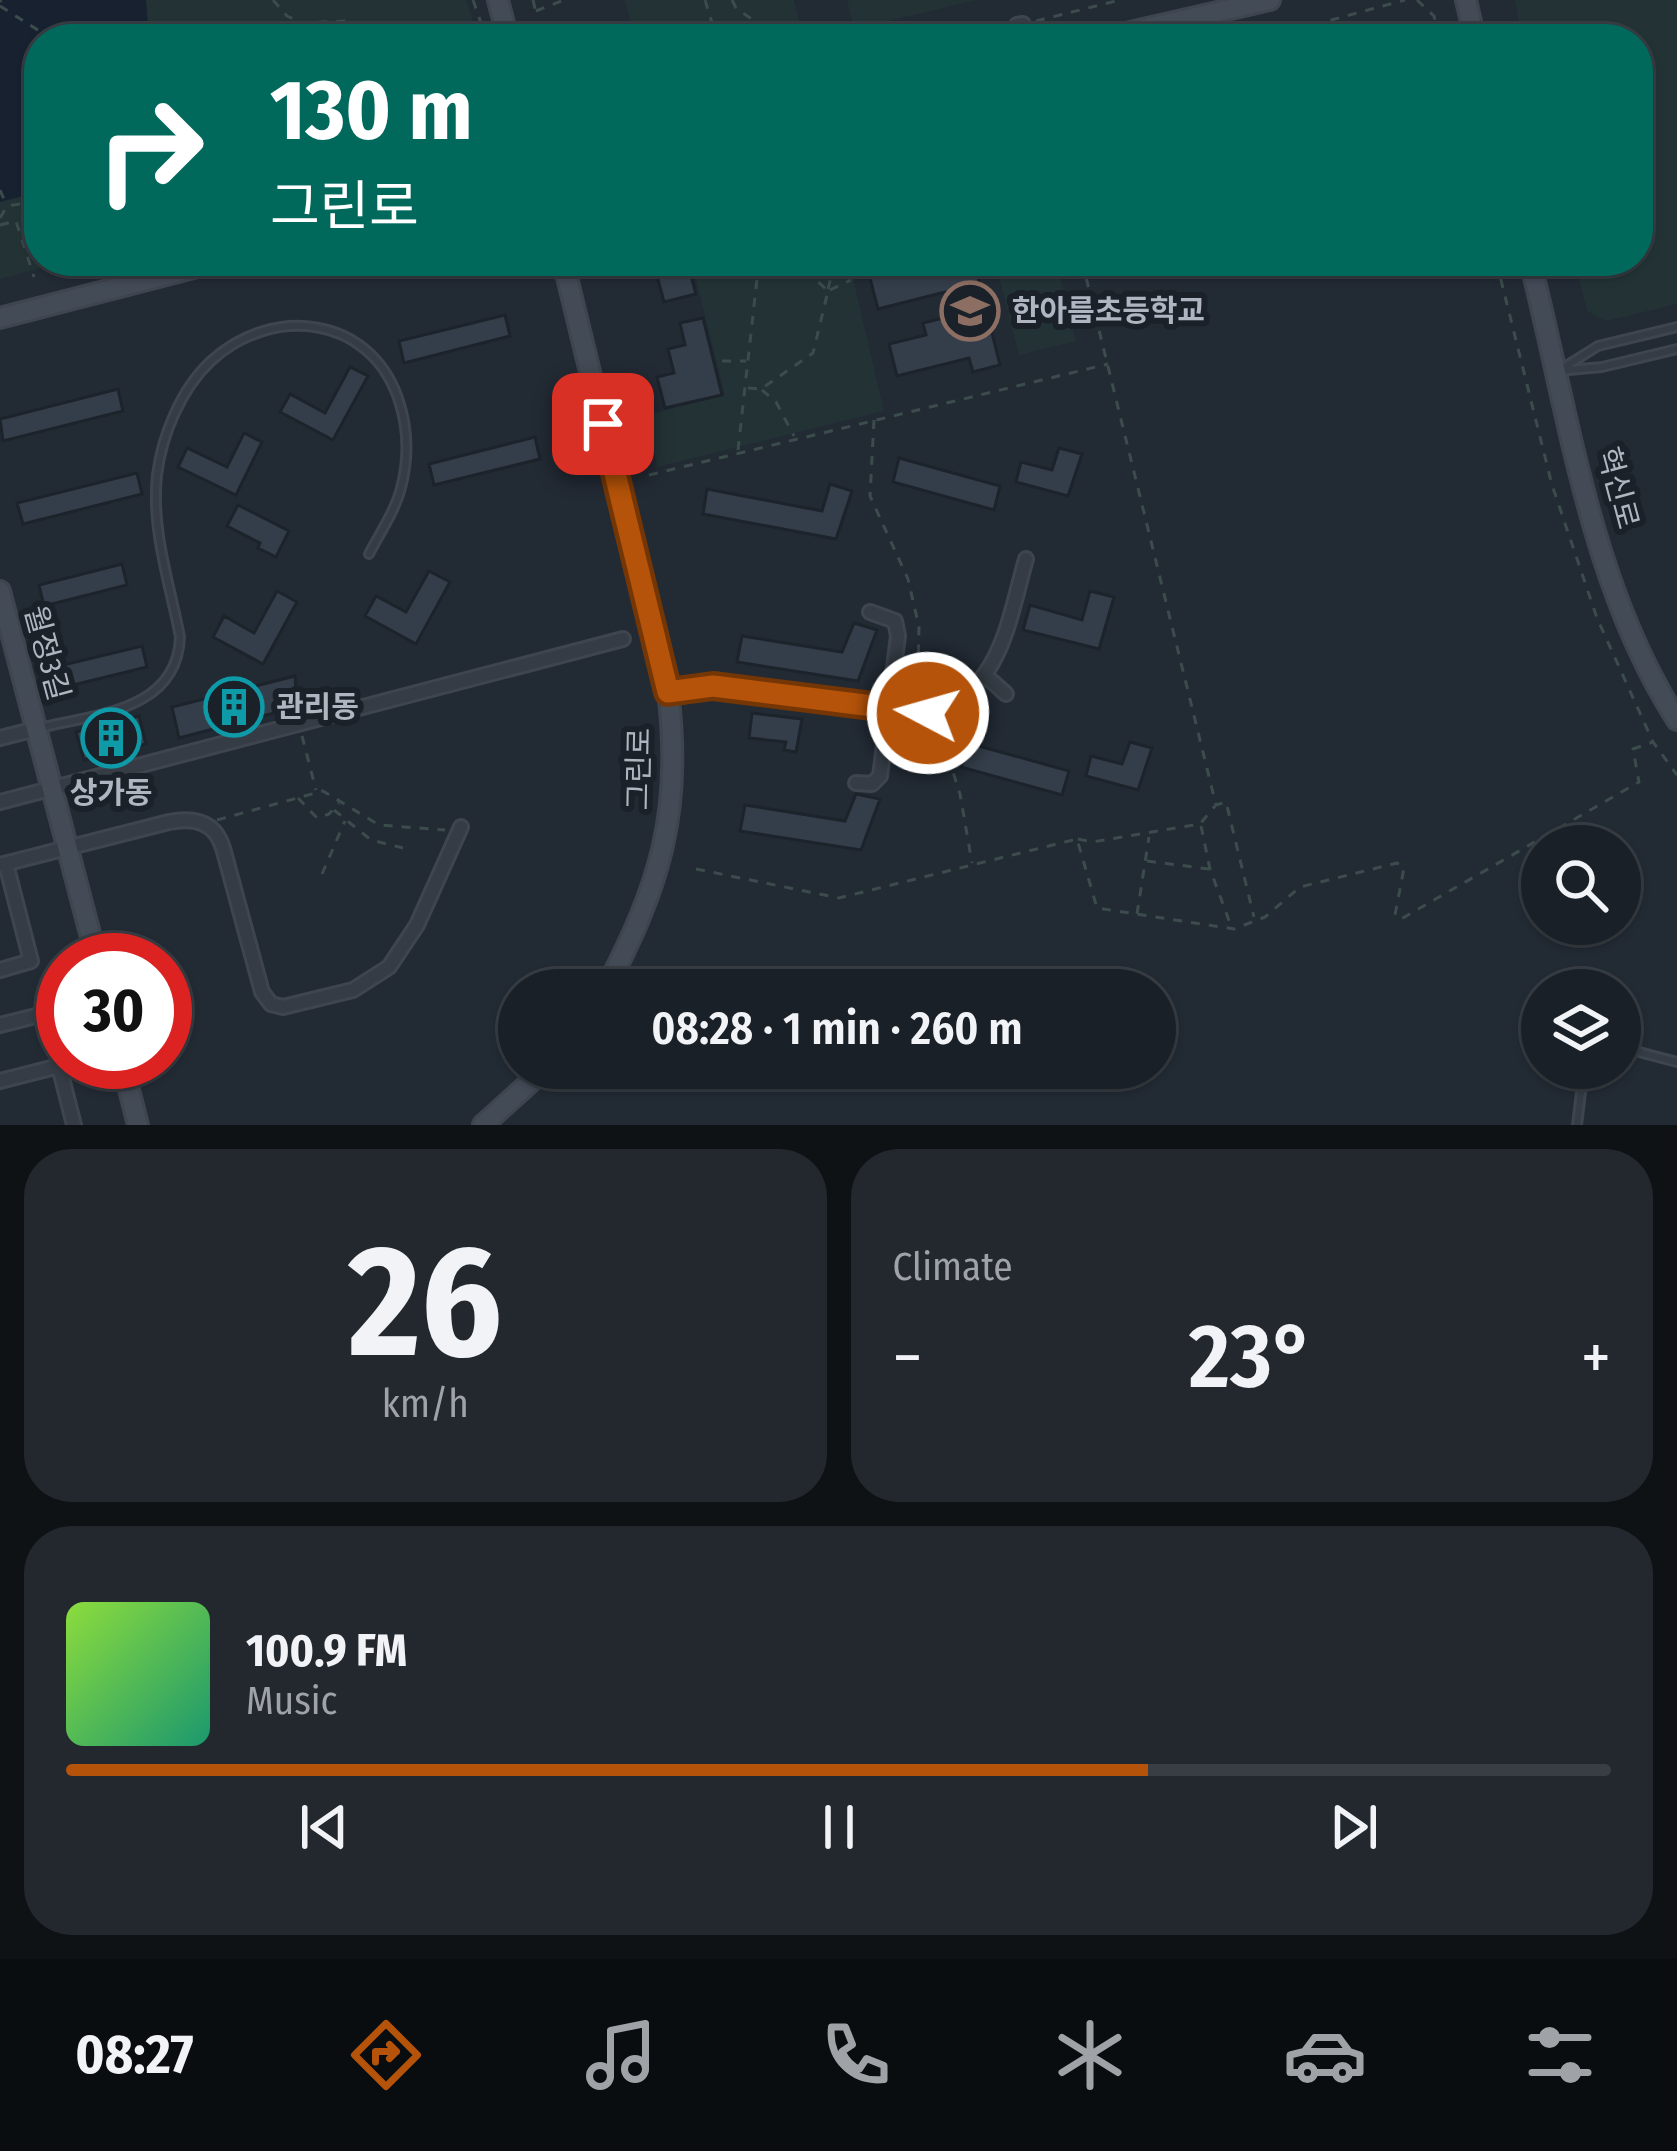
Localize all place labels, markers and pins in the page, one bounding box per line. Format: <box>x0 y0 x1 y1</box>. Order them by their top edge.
school or university icon: 한아름초등학교 <box>939 280 1001 342</box>
place label: 한아름초등학교 <box>1012 293 1205 329</box>
pin <box>552 373 654 475</box>
building icon: 관리동 <box>203 676 265 738</box>
place label: 관리동 <box>276 689 359 725</box>
building icon: 상가동 <box>80 707 142 769</box>
place label: 상가동 <box>70 775 152 811</box>

